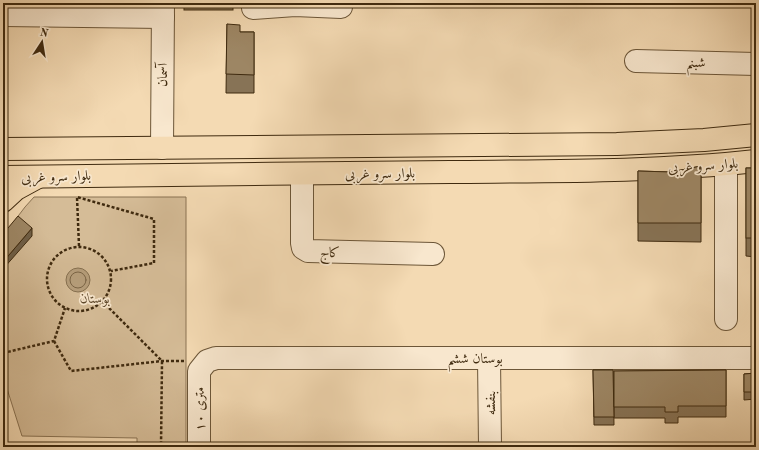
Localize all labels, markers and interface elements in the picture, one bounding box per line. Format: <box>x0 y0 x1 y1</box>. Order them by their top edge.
north arrow <box>22 22 62 62</box>
text: N <box>39 27 50 40</box>
street label: شبنم <box>686 56 706 76</box>
street label: آسمان <box>154 61 170 87</box>
street label: بلوار سرو غربی <box>668 157 739 177</box>
street label: بلوار سرو غربی <box>345 166 416 184</box>
street label: بلوار سرو غربی <box>21 169 92 187</box>
street label: کاج <box>320 245 340 265</box>
park label: بوستان <box>80 292 110 307</box>
street label: بوستان ششم <box>447 352 503 372</box>
street label: ۱۰ متری <box>193 387 208 431</box>
street label: بنفشه <box>484 391 499 415</box>

